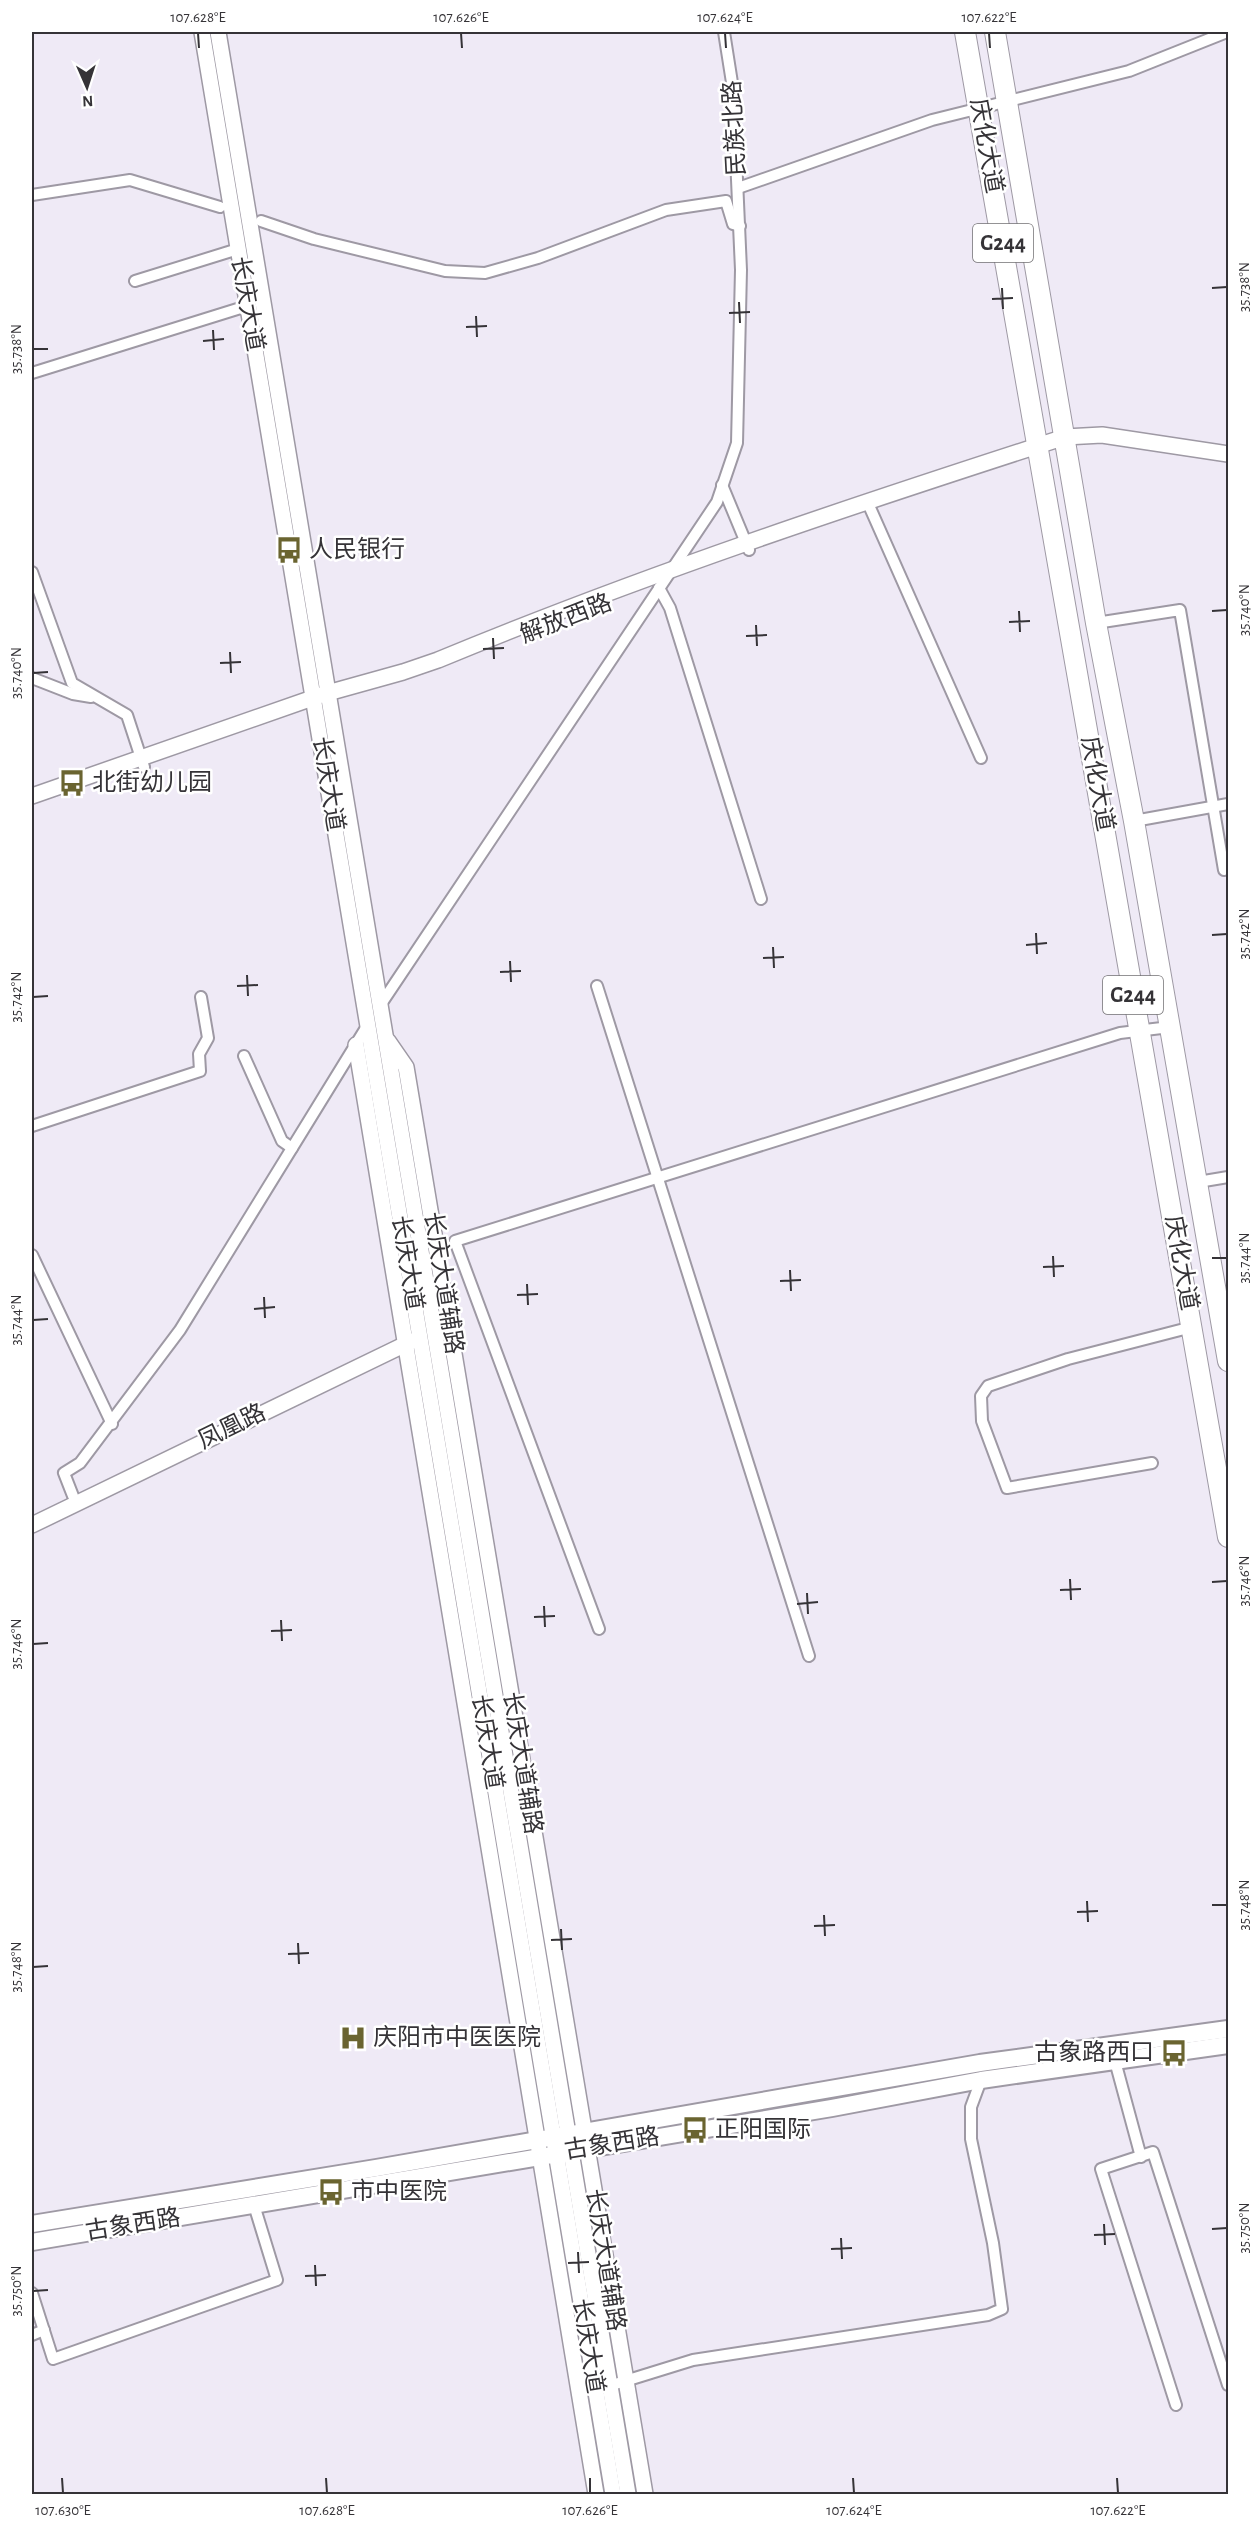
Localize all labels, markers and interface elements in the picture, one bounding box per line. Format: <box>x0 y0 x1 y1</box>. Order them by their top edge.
text: 107.628°E <box>170 10 226 25</box>
text: 107.626°E <box>433 10 489 25</box>
text: 107.624°E <box>697 10 753 25</box>
text: 107.622°E <box>961 10 1017 25</box>
north arrow <box>57 57 117 117</box>
street label: 民族北路 <box>719 79 749 177</box>
text: N <box>82 93 94 109</box>
street label: 庆化大道 <box>966 96 1008 195</box>
road number: G244 <box>973 224 1033 262</box>
street label: 长庆大道 <box>227 254 269 353</box>
text: 35.738°N <box>1237 262 1252 312</box>
text: 35.738°N <box>9 324 24 374</box>
bus stop icon: 人民银行 <box>274 535 304 565</box>
place label: 人民银行 <box>309 536 405 562</box>
text: 35.740°N <box>1237 584 1252 636</box>
street label: 解放西路 <box>516 589 615 647</box>
text: 35.740°N <box>9 647 24 699</box>
street label: 长庆大道 <box>309 734 349 833</box>
street label: 庆化大道 <box>1077 734 1119 833</box>
bus stop icon: 北街幼儿园 <box>57 768 87 798</box>
place label: 北街幼儿园 <box>92 769 212 795</box>
text: 35.742°N <box>1237 909 1252 959</box>
text: 35.742°N <box>9 972 24 1022</box>
road number: G244 <box>1103 976 1163 1014</box>
street label: 长庆大道辅路 <box>420 1210 468 1356</box>
street label: 长庆大道 <box>388 1213 428 1312</box>
street label: 庆化大道 <box>1161 1213 1203 1312</box>
text: 35.744°N <box>1237 1232 1252 1284</box>
text: 35.744°N <box>9 1294 24 1346</box>
street label: 凤凰路 <box>194 1399 270 1454</box>
text: 35.746°N <box>1237 1555 1252 1607</box>
text: 35.746°N <box>9 1618 24 1670</box>
street label: 长庆大道辅路 <box>499 1690 547 1836</box>
street label: 长庆大道 <box>468 1692 508 1791</box>
text: 35.748°N <box>1237 1879 1252 1931</box>
text: 35.748°N <box>9 1941 24 1993</box>
hospital icon: 庆阳市中医医院 <box>338 2023 368 2053</box>
place label: 庆阳市中医医院 <box>373 2024 541 2050</box>
bus stop icon: 古象路西口 <box>1159 2038 1189 2068</box>
place label: 古象路西口 <box>1034 2039 1154 2065</box>
bus stop icon: 正阳国际 <box>680 2115 710 2145</box>
place label: 正阳国际 <box>715 2117 811 2142</box>
street label: 古象西路 <box>562 2123 661 2163</box>
bus stop icon: 市中医院 <box>316 2177 346 2207</box>
place label: 市中医院 <box>351 2178 447 2204</box>
street label: 长庆大道辅路 <box>582 2187 630 2333</box>
text: 35.750°N <box>1237 2203 1252 2253</box>
street label: 古象西路 <box>83 2204 182 2244</box>
text: 35.750°N <box>9 2266 24 2316</box>
street label: 长庆大道 <box>569 2296 609 2395</box>
text: 107.630°E <box>35 2503 91 2518</box>
text: 107.628°E <box>299 2503 355 2518</box>
text: 107.626°E <box>562 2503 618 2518</box>
text: 107.624°E <box>826 2503 882 2518</box>
text: 107.622°E <box>1090 2503 1146 2518</box>

